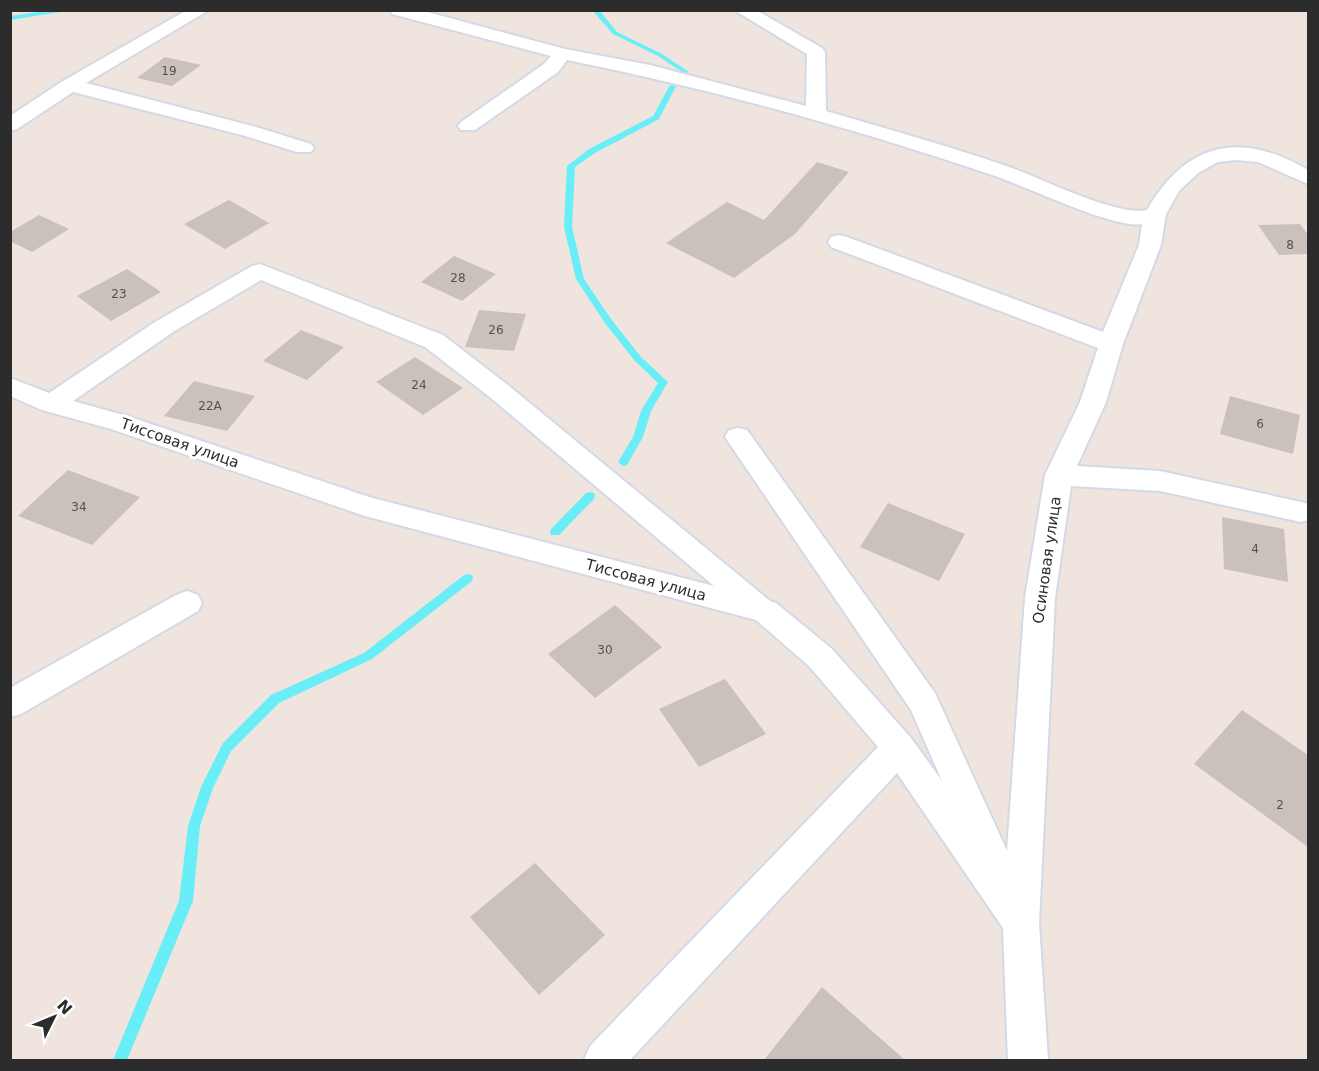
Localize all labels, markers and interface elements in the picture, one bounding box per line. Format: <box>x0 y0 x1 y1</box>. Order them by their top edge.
house number: 19 <box>161 64 177 78</box>
house number: 8 <box>1286 238 1294 252</box>
house number: 28 <box>450 271 466 285</box>
house number: 23 <box>111 287 127 301</box>
house number: 26 <box>488 323 504 337</box>
house number: 24 <box>411 378 427 392</box>
house number: 22А <box>198 399 223 413</box>
street label: Тиссовая улица <box>117 414 242 472</box>
house number: 6 <box>1256 417 1264 431</box>
street label: Осиновая улица <box>1029 495 1065 625</box>
house number: 34 <box>71 500 87 514</box>
house number: 4 <box>1251 542 1259 556</box>
street label: Тиссовая улица <box>583 555 708 605</box>
house number: 30 <box>597 643 613 657</box>
house number: 2 <box>1276 798 1284 812</box>
north arrow <box>24 987 84 1047</box>
text: N <box>53 996 76 1018</box>

